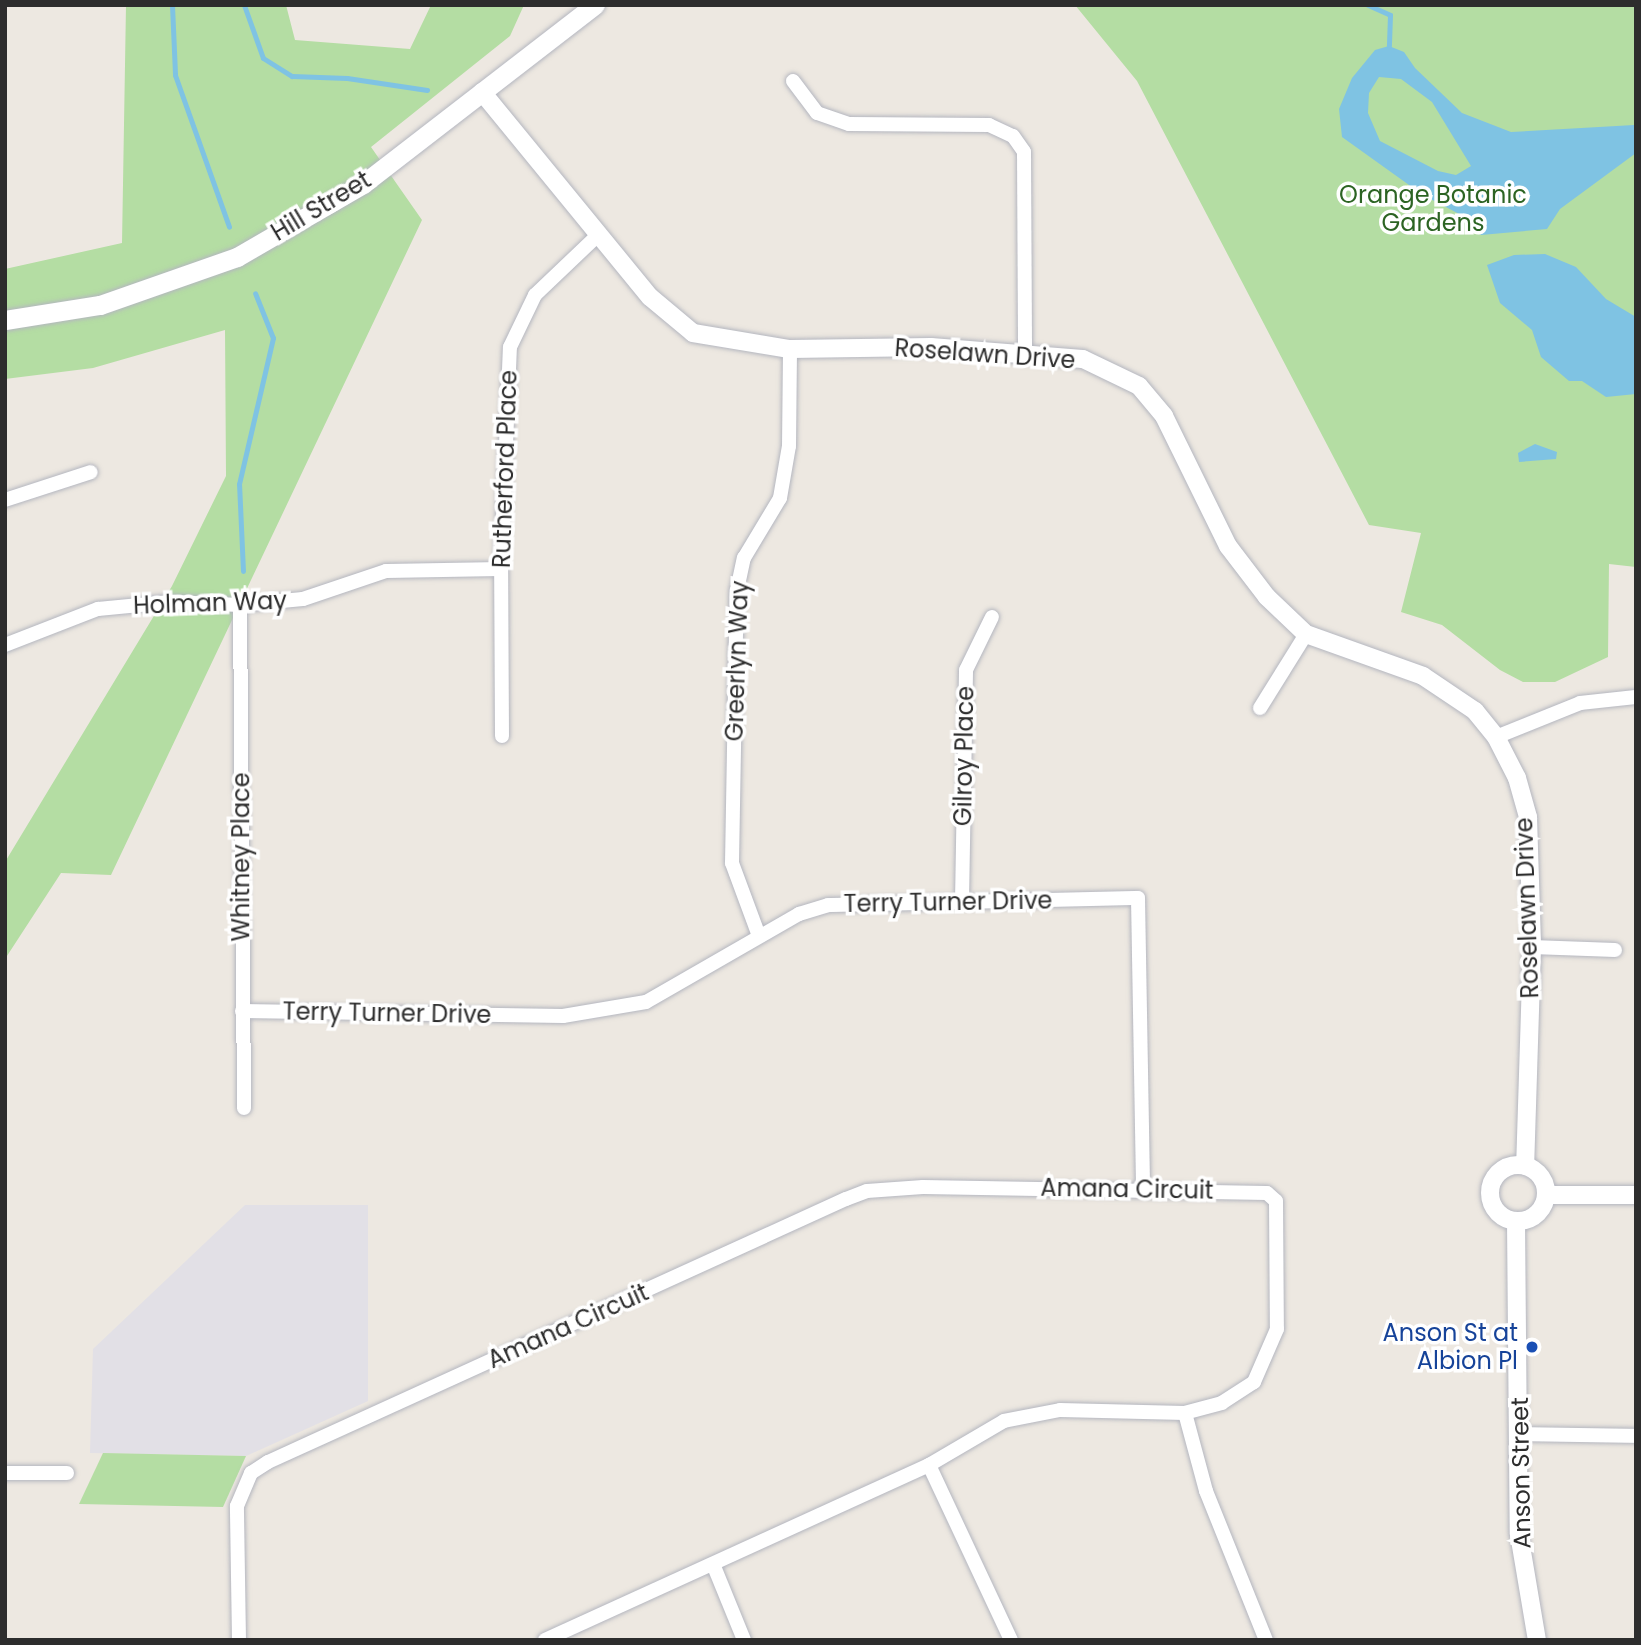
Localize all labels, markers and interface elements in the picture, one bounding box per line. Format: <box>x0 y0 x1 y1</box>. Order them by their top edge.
street label: Hill Street <box>266 165 376 247</box>
park label: Orange Botanic Gardens <box>1339 181 1527 237</box>
street label: Roselawn Drive <box>894 333 1076 375</box>
street label: Rutherford Place <box>487 369 523 569</box>
street label: Greerlyn Way <box>720 580 754 742</box>
street label: Holman Way <box>133 586 287 620</box>
street label: Gilroy Place <box>948 686 980 826</box>
street label: Whitney Place <box>227 772 255 942</box>
street label: Roselawn Drive <box>1509 817 1545 999</box>
street label: Terry Turner Drive <box>843 886 1053 918</box>
street label: Terry Turner Drive <box>282 997 492 1029</box>
street label: Amana Circuit <box>1040 1173 1214 1205</box>
street label: Amana Circuit <box>483 1278 653 1374</box>
place label: Anson St at Albion Pl <box>1383 1319 1518 1375</box>
marker: Anson St at Albion Pl <box>1524 1339 1540 1355</box>
street label: Anson Street <box>1505 1397 1537 1549</box>

